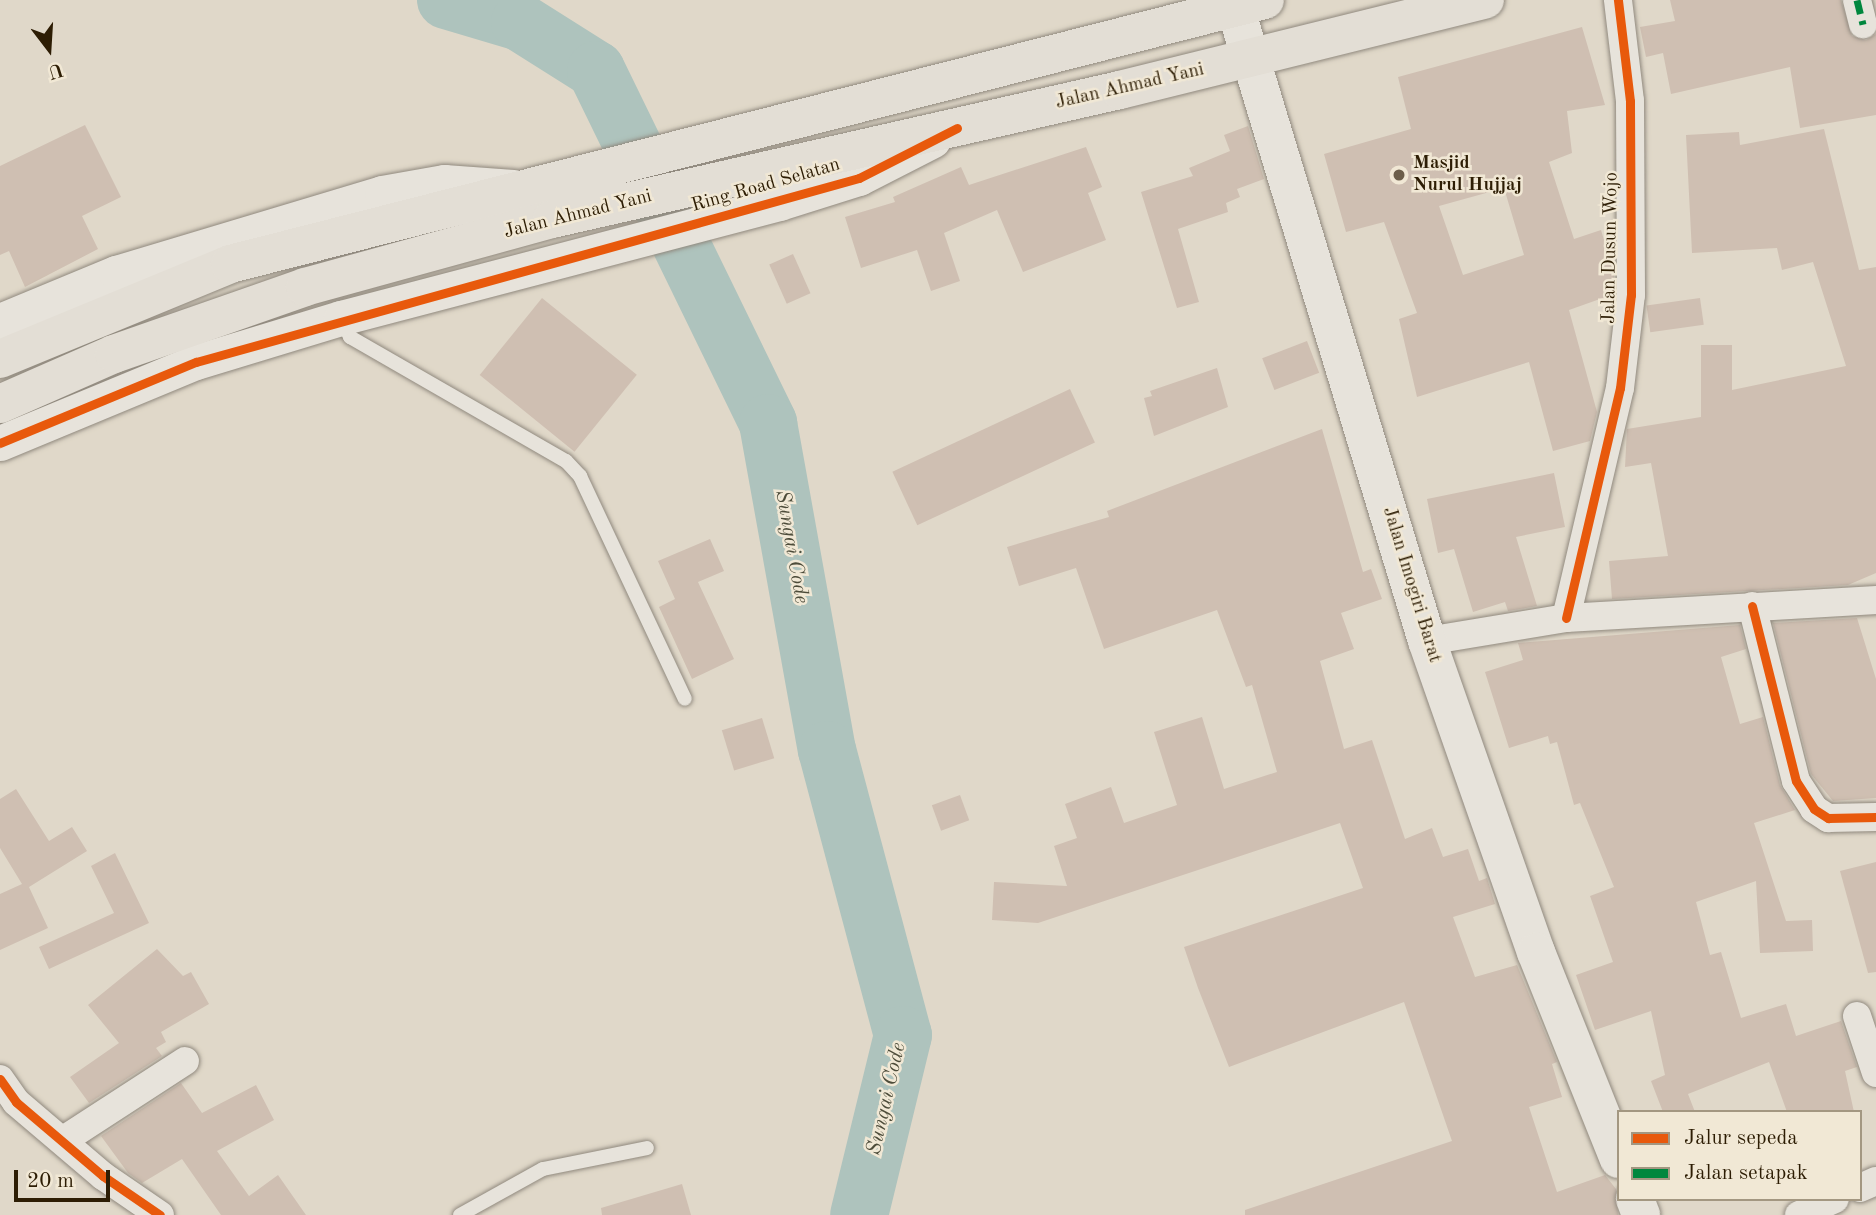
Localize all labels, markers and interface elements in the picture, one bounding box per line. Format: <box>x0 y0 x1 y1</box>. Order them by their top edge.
north arrow <box>14 14 84 84</box>
text: U <box>45 58 65 81</box>
street label: Jalan Ahmad Yani <box>1054 59 1206 115</box>
place label: Masjid Nurul Hujjaj <box>1413 153 1522 197</box>
street label: Ring Road Selatan <box>689 154 843 218</box>
marker: Masjid Nurul Hujjaj <box>1391 167 1407 183</box>
street label: Jalan Dusun Wojo <box>1598 172 1624 324</box>
street label: Jalan Ahmad Yani <box>502 186 654 244</box>
water label: Sungai Code <box>769 488 813 606</box>
street label: Jalan Imogiri Barat <box>1376 504 1446 666</box>
water label: Sungai Code <box>862 1040 912 1158</box>
legend <box>1617 1110 1862 1201</box>
text: Jalur sepeda <box>1684 1128 1798 1149</box>
scale bar <box>18 1156 114 1200</box>
text: Jalan setapak <box>1684 1163 1808 1184</box>
text: 20 m <box>27 1171 74 1192</box>

